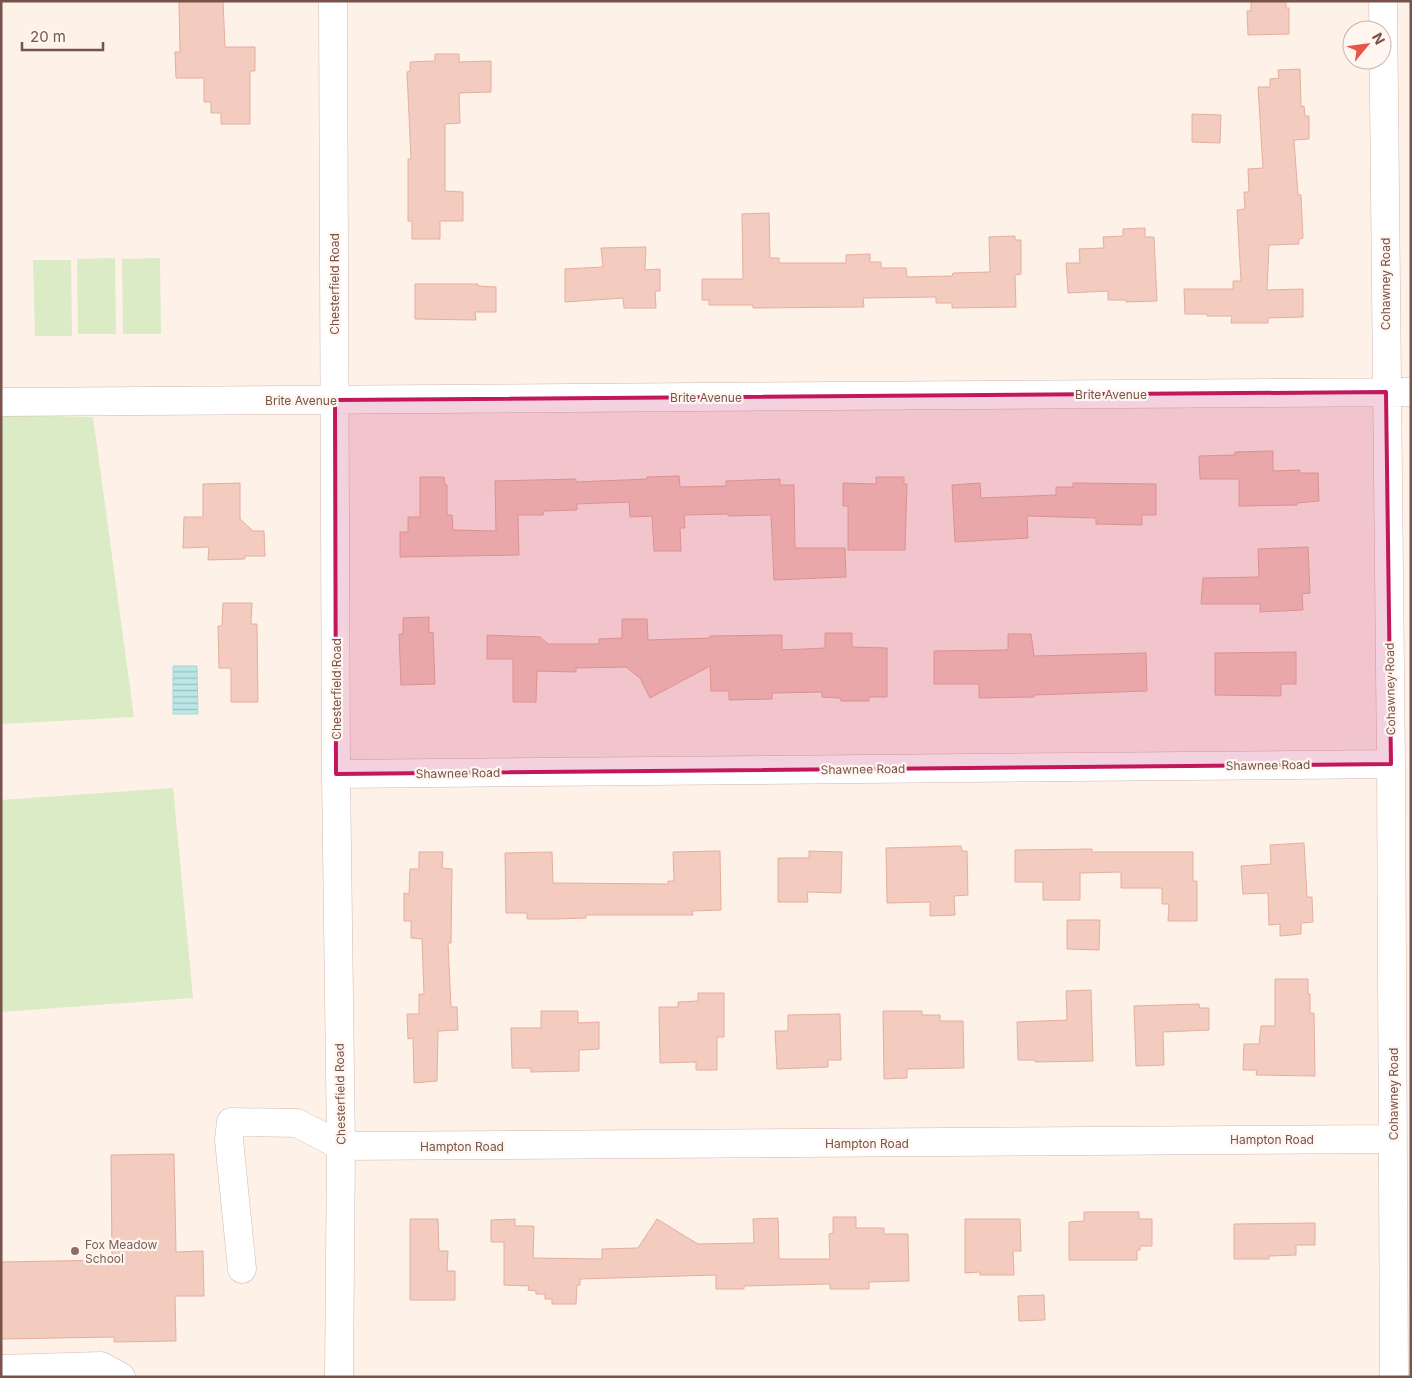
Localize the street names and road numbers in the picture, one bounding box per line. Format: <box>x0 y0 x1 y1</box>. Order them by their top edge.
street label: Chesterfield Road <box>327 233 342 335</box>
street label: Cohawney Road <box>1378 238 1393 330</box>
street label: Brite Avenue <box>1075 387 1147 402</box>
street label: Brite Avenue <box>670 390 742 405</box>
street label: Brite Avenue <box>265 393 337 408</box>
street label: Chesterfield Road <box>329 638 344 740</box>
street label: Cohawney Road <box>1382 643 1398 735</box>
street label: Shawnee Road <box>1225 757 1311 773</box>
street label: Shawnee Road <box>820 761 906 777</box>
street label: Shawnee Road <box>415 765 501 781</box>
street label: Chesterfield Road <box>332 1043 348 1145</box>
street label: Cohawney Road <box>1386 1048 1401 1140</box>
street label: Hampton Road <box>1230 1132 1314 1147</box>
street label: Hampton Road <box>825 1136 909 1151</box>
street label: Hampton Road <box>420 1139 504 1154</box>

